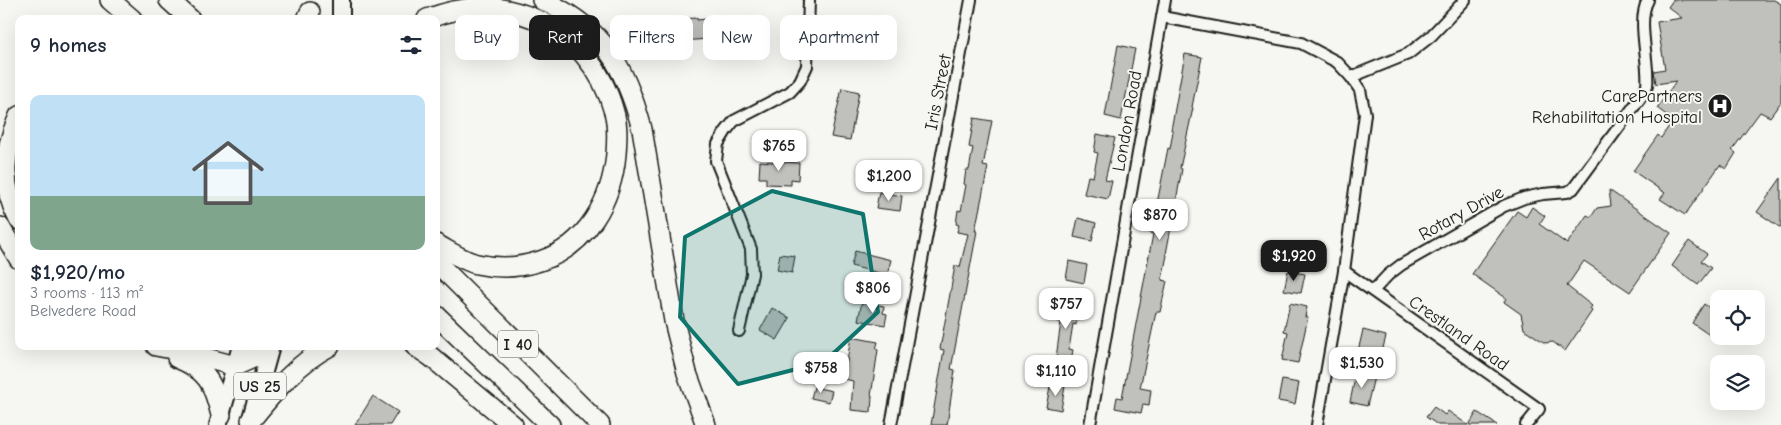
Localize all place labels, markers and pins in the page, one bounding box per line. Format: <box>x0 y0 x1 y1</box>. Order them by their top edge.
place label: CarePartners Rehabilitation Hospital <box>1532 86 1702 128</box>
hospital icon: CarePartners Rehabilitation Hospital <box>1707 93 1733 119</box>
pin: $765 <box>749 130 809 172</box>
pin: $1,200 <box>848 160 930 202</box>
pin: $870 <box>1130 198 1190 241</box>
pin: $1,920 <box>1253 240 1335 282</box>
pin: $806 <box>843 272 903 314</box>
pin: $757 <box>1036 288 1096 330</box>
pin: $1,530 <box>1321 346 1403 389</box>
pin: $758 <box>791 352 851 394</box>
pin: $1,110 <box>1015 354 1097 397</box>

